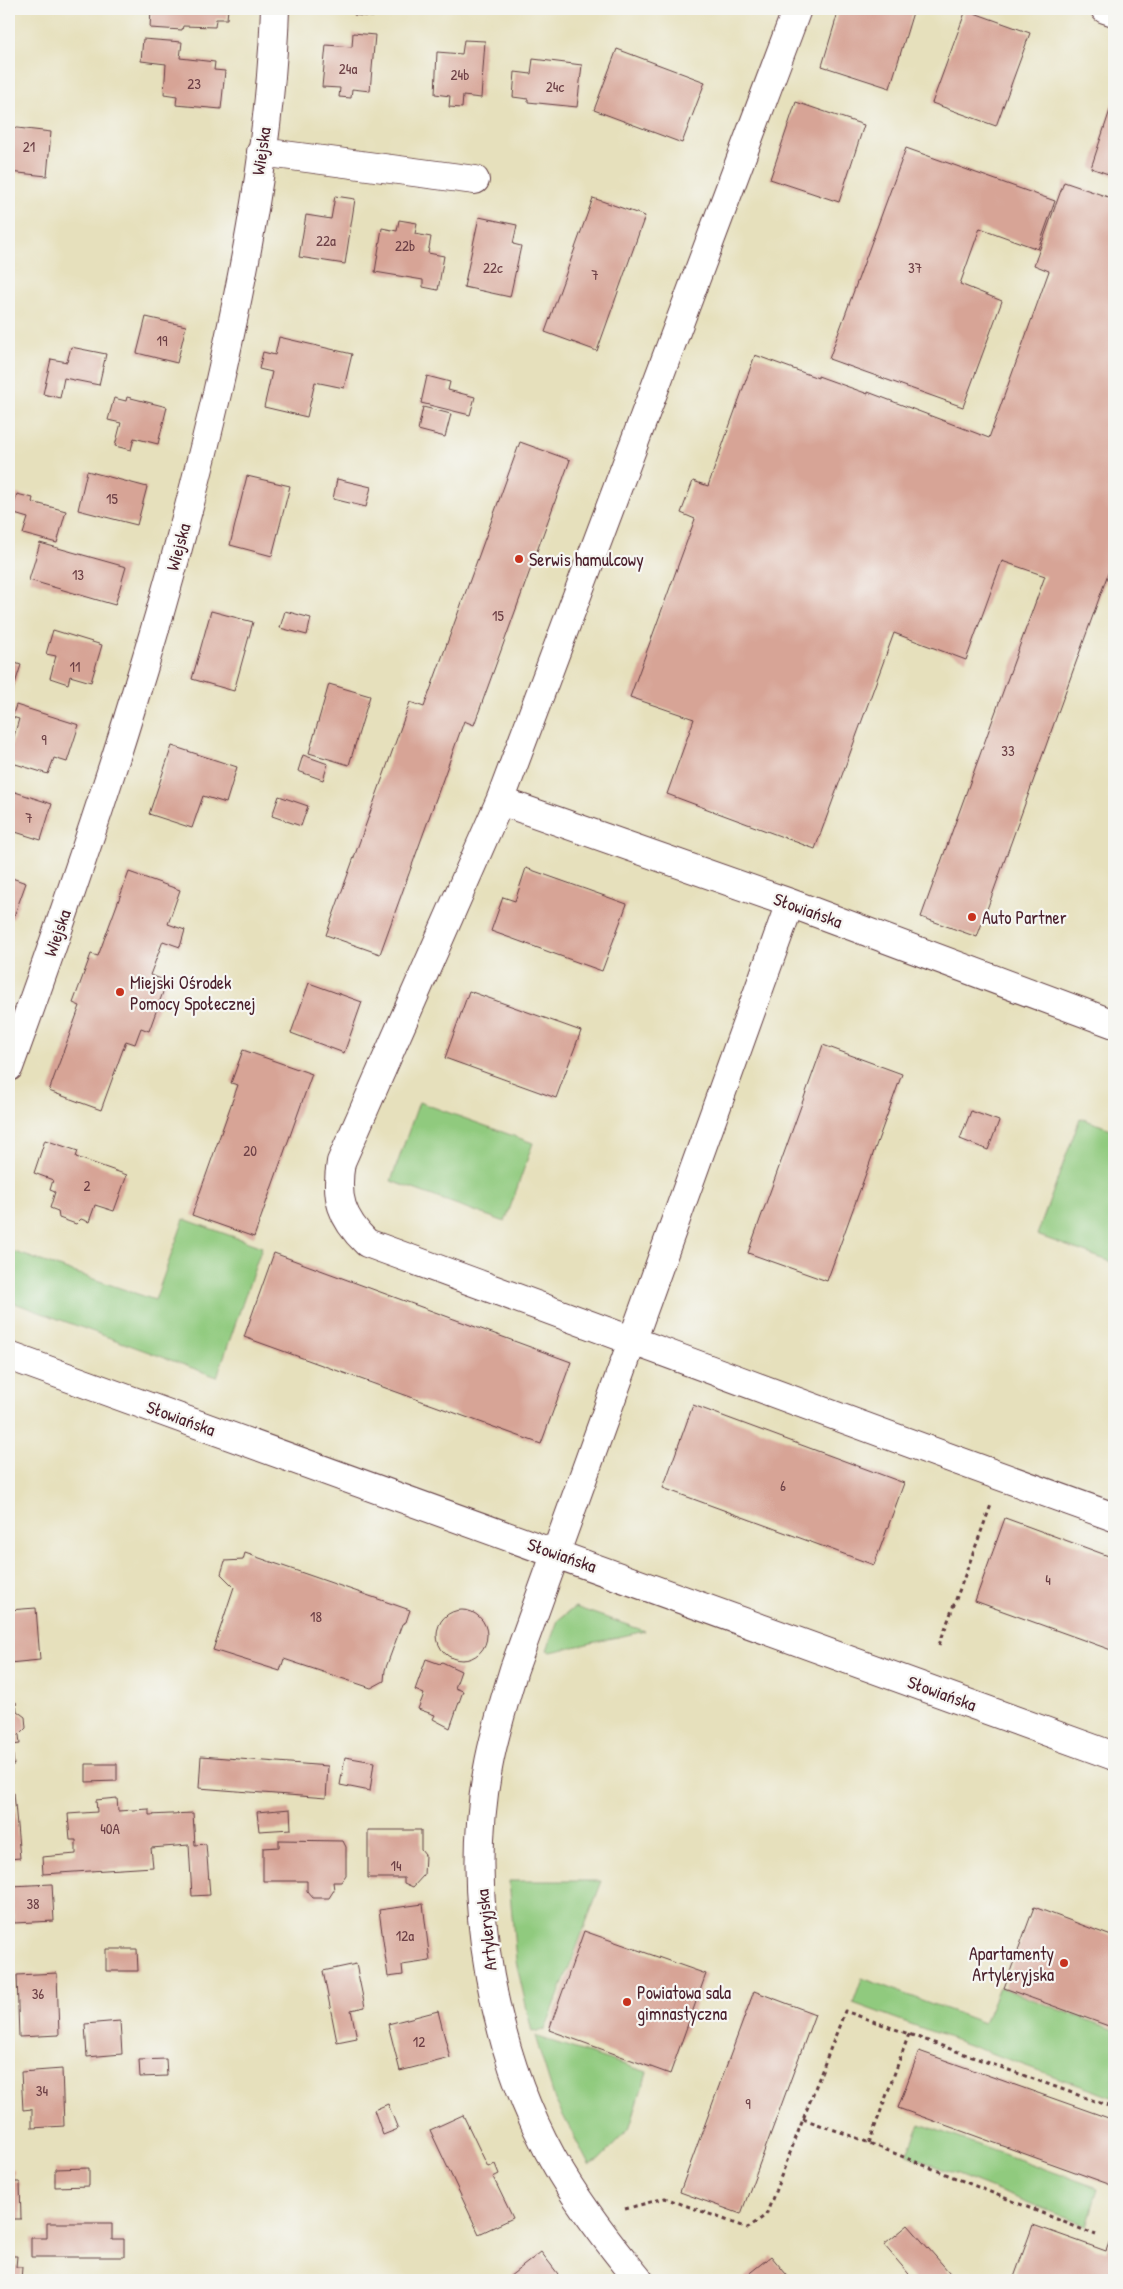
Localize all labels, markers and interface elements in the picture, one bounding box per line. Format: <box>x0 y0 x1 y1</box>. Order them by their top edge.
house number: 24a <box>339 58 357 79</box>
house number: 24b <box>451 64 469 85</box>
house number: 23 <box>187 73 201 94</box>
house number: 24c <box>546 76 564 97</box>
street label: Wiejska <box>245 126 277 176</box>
house number: 21 <box>23 136 35 157</box>
house number: 22a <box>316 230 336 251</box>
house number: 22b <box>395 235 415 256</box>
house number: 22c <box>483 257 503 278</box>
house number: 37 <box>908 257 922 278</box>
house number: 7 <box>591 264 599 285</box>
house number: 19 <box>157 330 168 351</box>
house number: 15 <box>106 488 119 509</box>
street label: Wiejska <box>160 521 196 573</box>
place label: Serwis hamulcowy <box>529 547 644 572</box>
marker: Serwis hamulcowy <box>513 553 525 565</box>
house number: 13 <box>72 564 84 585</box>
house number: 15 <box>492 605 505 626</box>
house number: 11 <box>70 656 80 677</box>
house number: 9 <box>41 729 47 750</box>
house number: 33 <box>1001 740 1015 761</box>
house number: 7 <box>25 807 33 828</box>
street label: Słowiańska <box>770 886 846 934</box>
place label: Auto Partner <box>982 905 1067 930</box>
street label: Wiejska <box>37 906 77 960</box>
marker: Auto Partner <box>966 911 978 923</box>
place label: Miejski Ośrodek Pomocy Społecznej <box>130 970 256 1016</box>
marker: Miejski Ośrodek Pomocy Społecznej <box>114 986 126 998</box>
house number: 20 <box>243 1140 257 1161</box>
house number: 2 <box>83 1175 91 1196</box>
street label: Słowiańska <box>143 1394 219 1442</box>
house number: 6 <box>780 1475 786 1496</box>
street label: Słowiańska <box>524 1532 600 1578</box>
house number: 4 <box>1045 1569 1051 1590</box>
house number: 18 <box>310 1606 322 1627</box>
street label: Słowiańska <box>904 1669 980 1717</box>
house number: 40A <box>100 1818 121 1839</box>
house number: 14 <box>390 1855 402 1876</box>
street label: Artyleryjska <box>469 1888 503 1972</box>
house number: 38 <box>26 1893 40 1914</box>
house number: 12a <box>396 1925 414 1946</box>
place label: Apartamenty Artyleryjska <box>969 1941 1054 1987</box>
marker: Apartamenty Artyleryjska <box>1058 1957 1070 1969</box>
place label: Powiatowa sala gimnastyczna <box>637 1980 731 2026</box>
house number: 36 <box>32 1983 44 2004</box>
marker: Powiatowa sala gimnastyczna <box>621 1996 633 2008</box>
house number: 12 <box>413 2031 425 2052</box>
house number: 34 <box>36 2080 49 2101</box>
house number: 9 <box>745 2093 751 2114</box>

